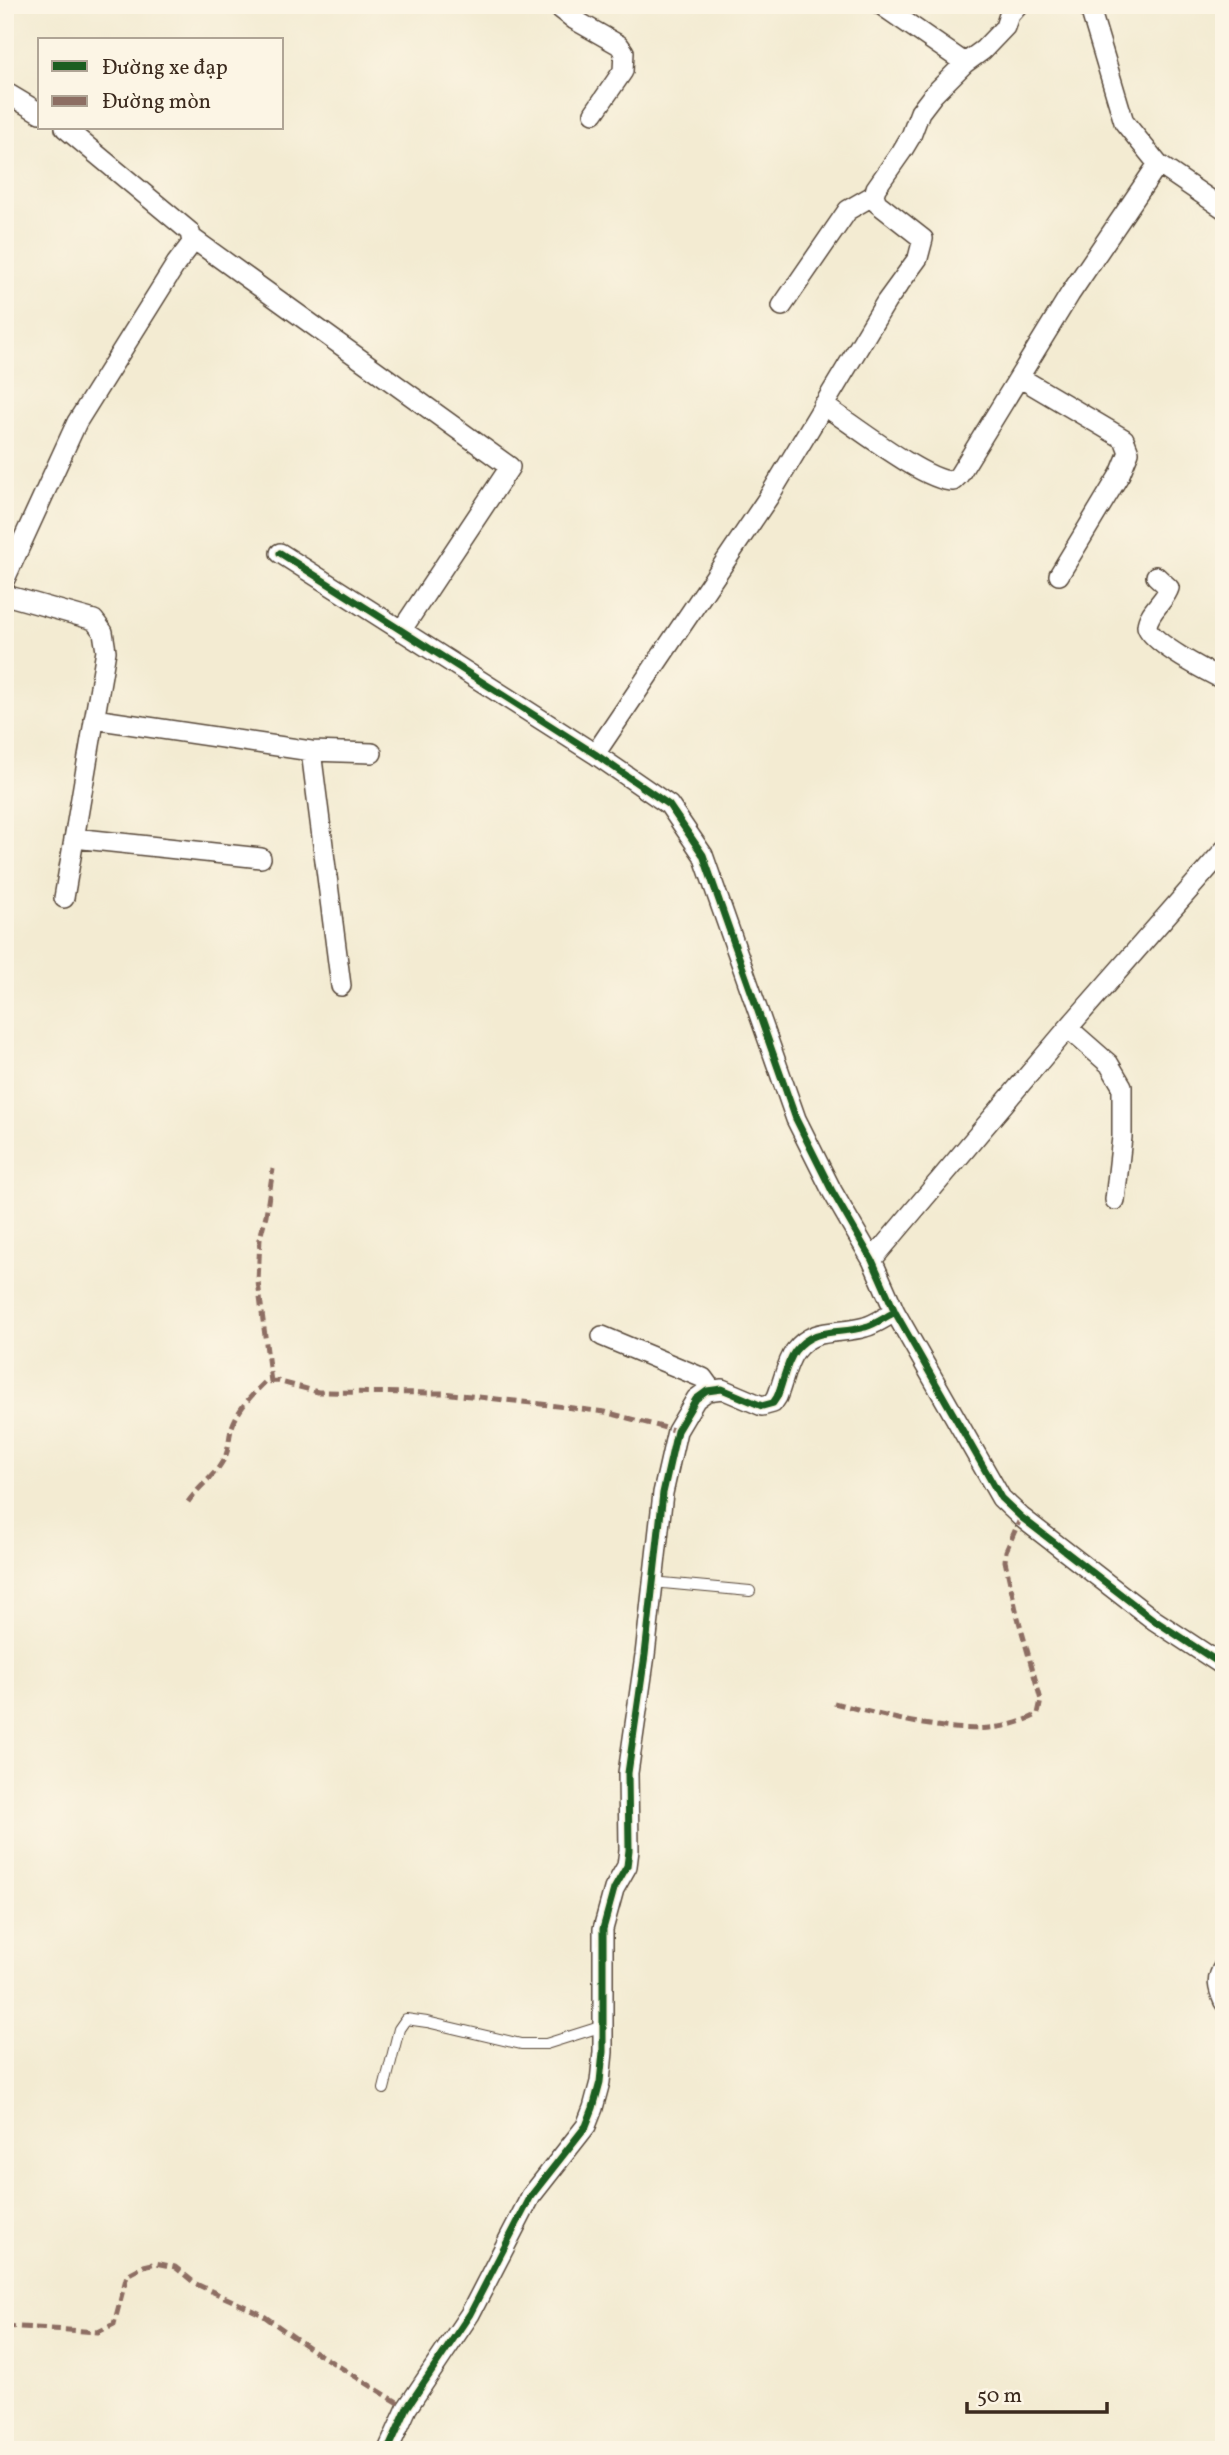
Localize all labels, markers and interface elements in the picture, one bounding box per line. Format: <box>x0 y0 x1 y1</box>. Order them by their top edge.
legend <box>38 38 284 130</box>
text: Đường xe đạp <box>102 54 228 83</box>
text: Đường mòn <box>102 88 211 117</box>
scale bar <box>967 2371 1106 2415</box>
text: 50 m <box>977 2382 1022 2411</box>

